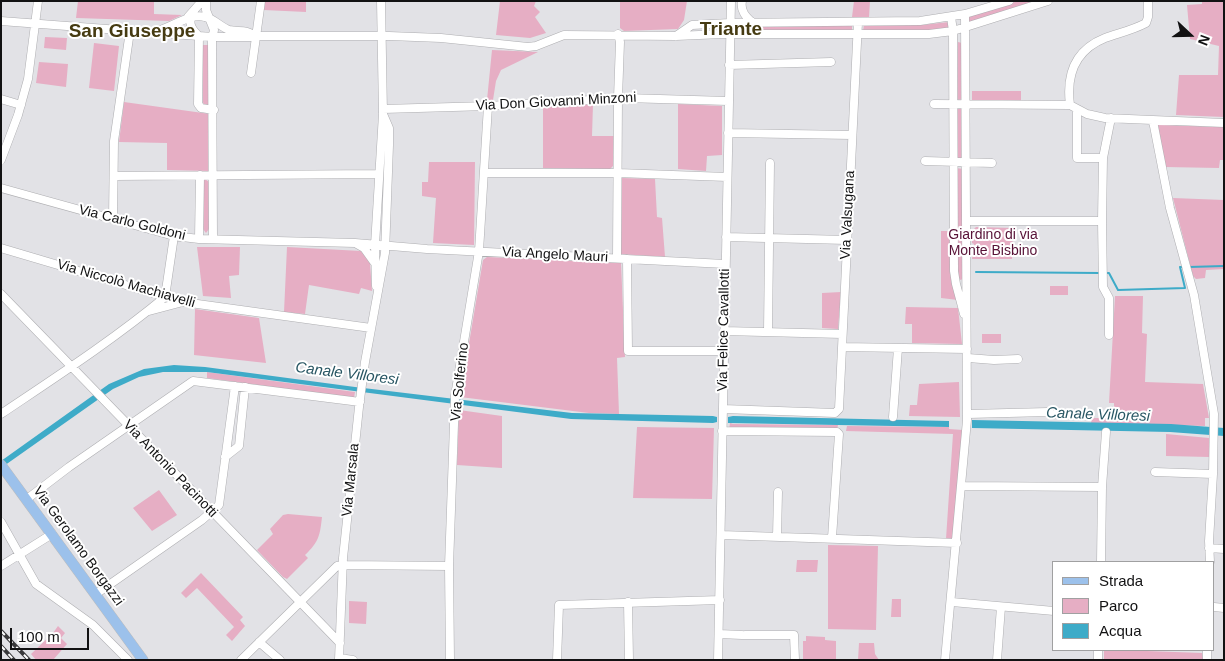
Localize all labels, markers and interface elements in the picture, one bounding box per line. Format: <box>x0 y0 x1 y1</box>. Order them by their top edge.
north arrow <box>1165 10 1215 60</box>
district label: Triante <box>700 19 762 41</box>
district label: San Giuseppe <box>69 21 195 43</box>
text: N <box>1195 33 1213 48</box>
street label: Via Don Giovanni Minzoni <box>475 89 637 115</box>
street label: Via Valsugana <box>837 170 859 260</box>
street label: Via Carlo Goldoni <box>77 202 187 244</box>
park label: Giardino di via Monte Bisbino <box>948 227 1038 260</box>
street label: Via Angelo Mauri <box>501 244 609 266</box>
street label: Via Niccolò Machiavelli <box>55 256 197 312</box>
street label: Via Felice Cavallotti <box>715 269 733 391</box>
street label: Via Solferino <box>448 342 472 422</box>
water label: Canale Villoresi <box>294 359 400 389</box>
water label: Canale Villoresi <box>1046 404 1150 426</box>
street label: Via Antonio Pacinotti <box>119 417 221 521</box>
street label: Via Marsala <box>339 442 363 518</box>
street label: Via Gerolamo Borgazzi <box>29 483 127 609</box>
legend <box>1052 561 1215 651</box>
text: Strada <box>1099 572 1143 589</box>
text: Parco <box>1099 597 1138 614</box>
scale bar <box>12 618 91 650</box>
text: Acqua <box>1099 622 1142 639</box>
text: 100 m <box>18 628 60 645</box>

